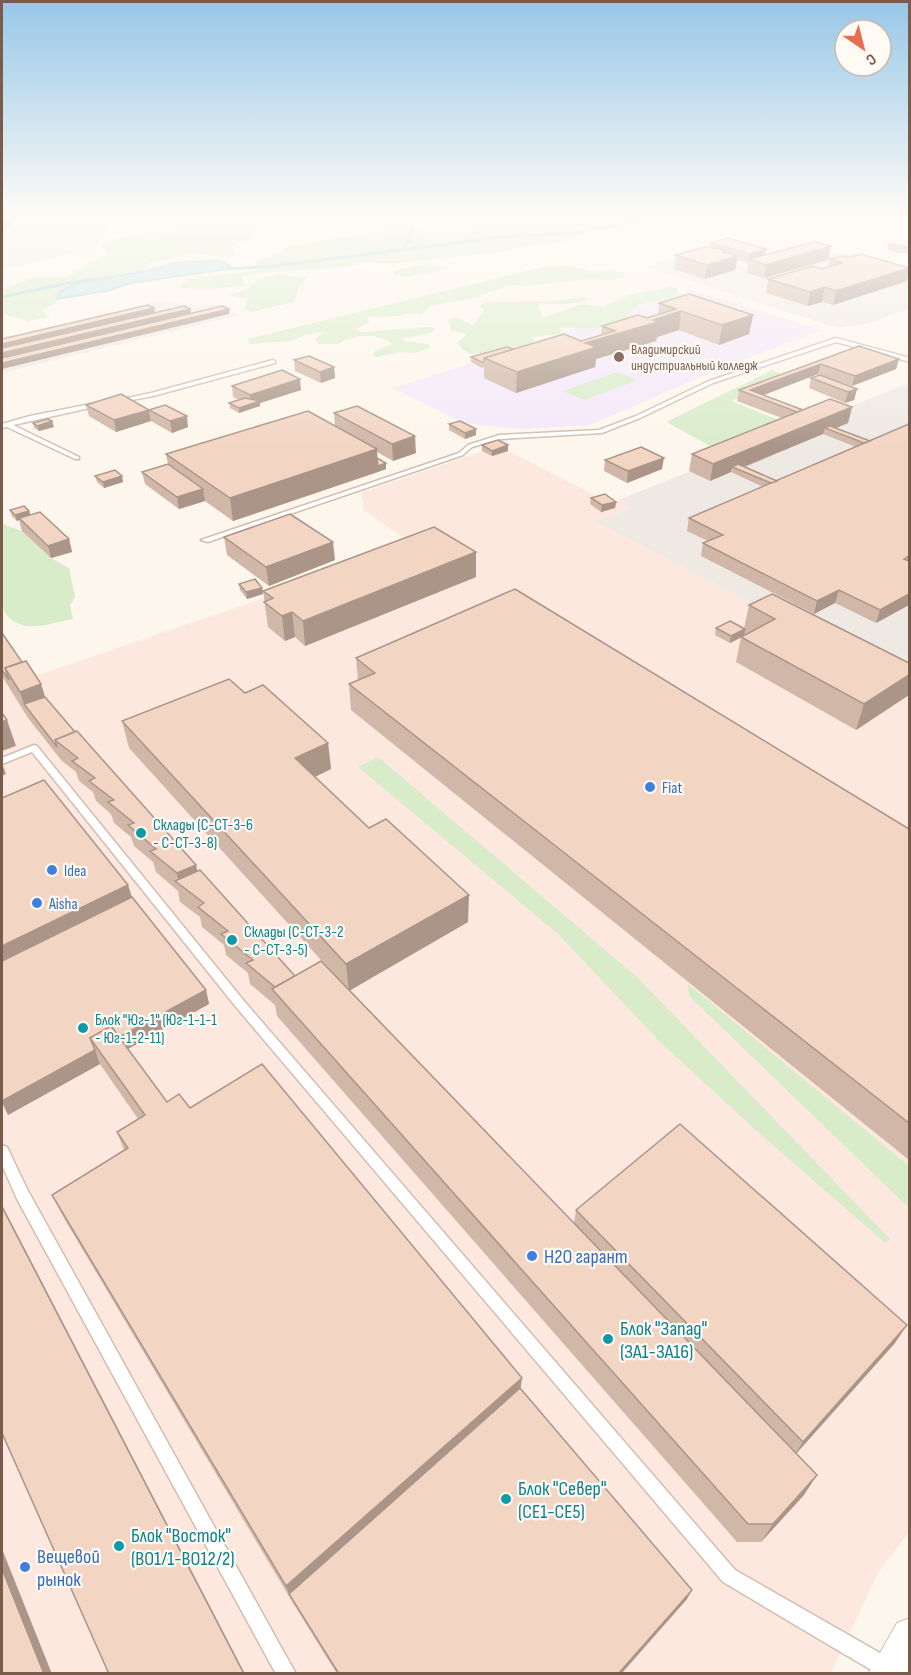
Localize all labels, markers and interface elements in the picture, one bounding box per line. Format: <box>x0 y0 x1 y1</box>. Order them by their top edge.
north arrow <box>833 18 893 78</box>
text: С <box>862 49 880 69</box>
place label: Владимирский индустриальный колледж <box>631 341 758 374</box>
marker: Владимирский индустриальный колледж <box>612 350 626 364</box>
place label: Fiat <box>662 779 682 798</box>
marker: Fiat <box>643 780 657 794</box>
place label: Склады (С-СТ-3-6 - С-СТ-3-8) <box>153 816 253 853</box>
marker: Склады (С-СТ-3-6 - С-СТ-3-8) <box>134 826 148 840</box>
place label: Idea <box>64 862 87 881</box>
marker: Idea <box>45 863 59 877</box>
place label: Aisha <box>48 895 78 914</box>
marker: Aisha <box>30 896 44 910</box>
place label: Склады (С-СТ-3-2 - С-СТ-3-5) <box>244 923 344 960</box>
marker: Склады (С-СТ-3-2 - С-СТ-3-5) <box>225 933 239 947</box>
place label: Блок "Юг-1" (Юг-1-1-1 - Юг-1-2-11) <box>95 1011 217 1048</box>
marker: Блок "Юг-1" (Юг-1-1-1 - Юг-1-2-11) <box>76 1021 90 1035</box>
place label: H2O гарант <box>544 1245 628 1269</box>
marker: H2O гарант <box>525 1249 539 1263</box>
place label: Блок "Запад" (ЗА1-ЗА16) <box>620 1317 707 1364</box>
marker: Блок "Запад" (ЗА1-ЗА16) <box>601 1332 615 1346</box>
place label: Блок "Север" (СЕ1-СЕ5) <box>518 1477 607 1524</box>
marker: Блок "Север" (СЕ1-СЕ5) <box>499 1492 513 1506</box>
place label: Блок "Восток" (ВО1/1-ВО12/2) <box>131 1524 235 1571</box>
marker: Блок "Восток" (ВО1/1-ВО12/2) <box>112 1539 126 1553</box>
place label: Вещевой рынок <box>37 1545 100 1592</box>
marker: Вещевой рынок <box>18 1560 32 1574</box>

